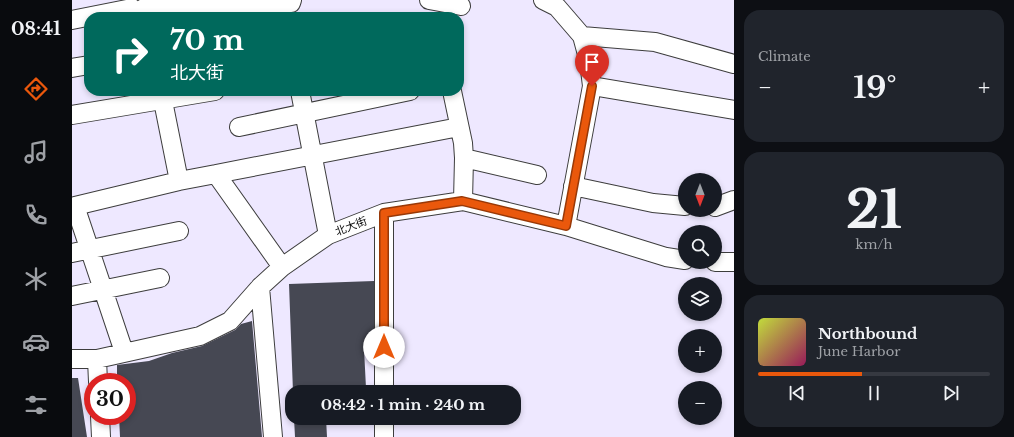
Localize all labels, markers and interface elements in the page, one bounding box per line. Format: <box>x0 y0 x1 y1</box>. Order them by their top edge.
text: 08:41 <box>11 18 61 40</box>
text: 70 m <box>170 23 244 58</box>
icon: right <box>104 28 156 80</box>
pin <box>575 45 609 86</box>
text: Climate <box>758 48 811 65</box>
icon: arrive <box>581 51 603 73</box>
text: 北大街 <box>170 62 224 84</box>
text: 19° <box>853 69 897 106</box>
text: − <box>758 74 772 101</box>
text: + <box>978 74 990 101</box>
icon: directions <box>22 75 50 103</box>
icon: music <box>22 138 50 166</box>
north arrow <box>678 173 722 217</box>
map controls <box>678 173 722 425</box>
text: 21 <box>846 178 902 242</box>
icon: phone <box>22 201 50 229</box>
street label: 北大街 <box>333 214 369 238</box>
button: search <box>678 225 722 269</box>
text: km/h <box>856 236 892 253</box>
icon: climate <box>22 265 50 293</box>
button: layers <box>678 277 722 321</box>
text: Northbound <box>818 324 917 343</box>
position arrow <box>363 326 405 368</box>
icon: car <box>22 328 50 356</box>
button: + <box>678 329 722 373</box>
text: June Harbor <box>818 343 900 360</box>
speed limit sign: 30 <box>84 373 136 425</box>
button: − <box>678 381 722 425</box>
icon: previous <box>786 382 808 404</box>
icon: pause <box>863 382 885 404</box>
icon: next <box>940 382 962 404</box>
icon: filters <box>22 391 50 419</box>
text: 08:42 · 1 min · 240 m <box>321 395 485 414</box>

